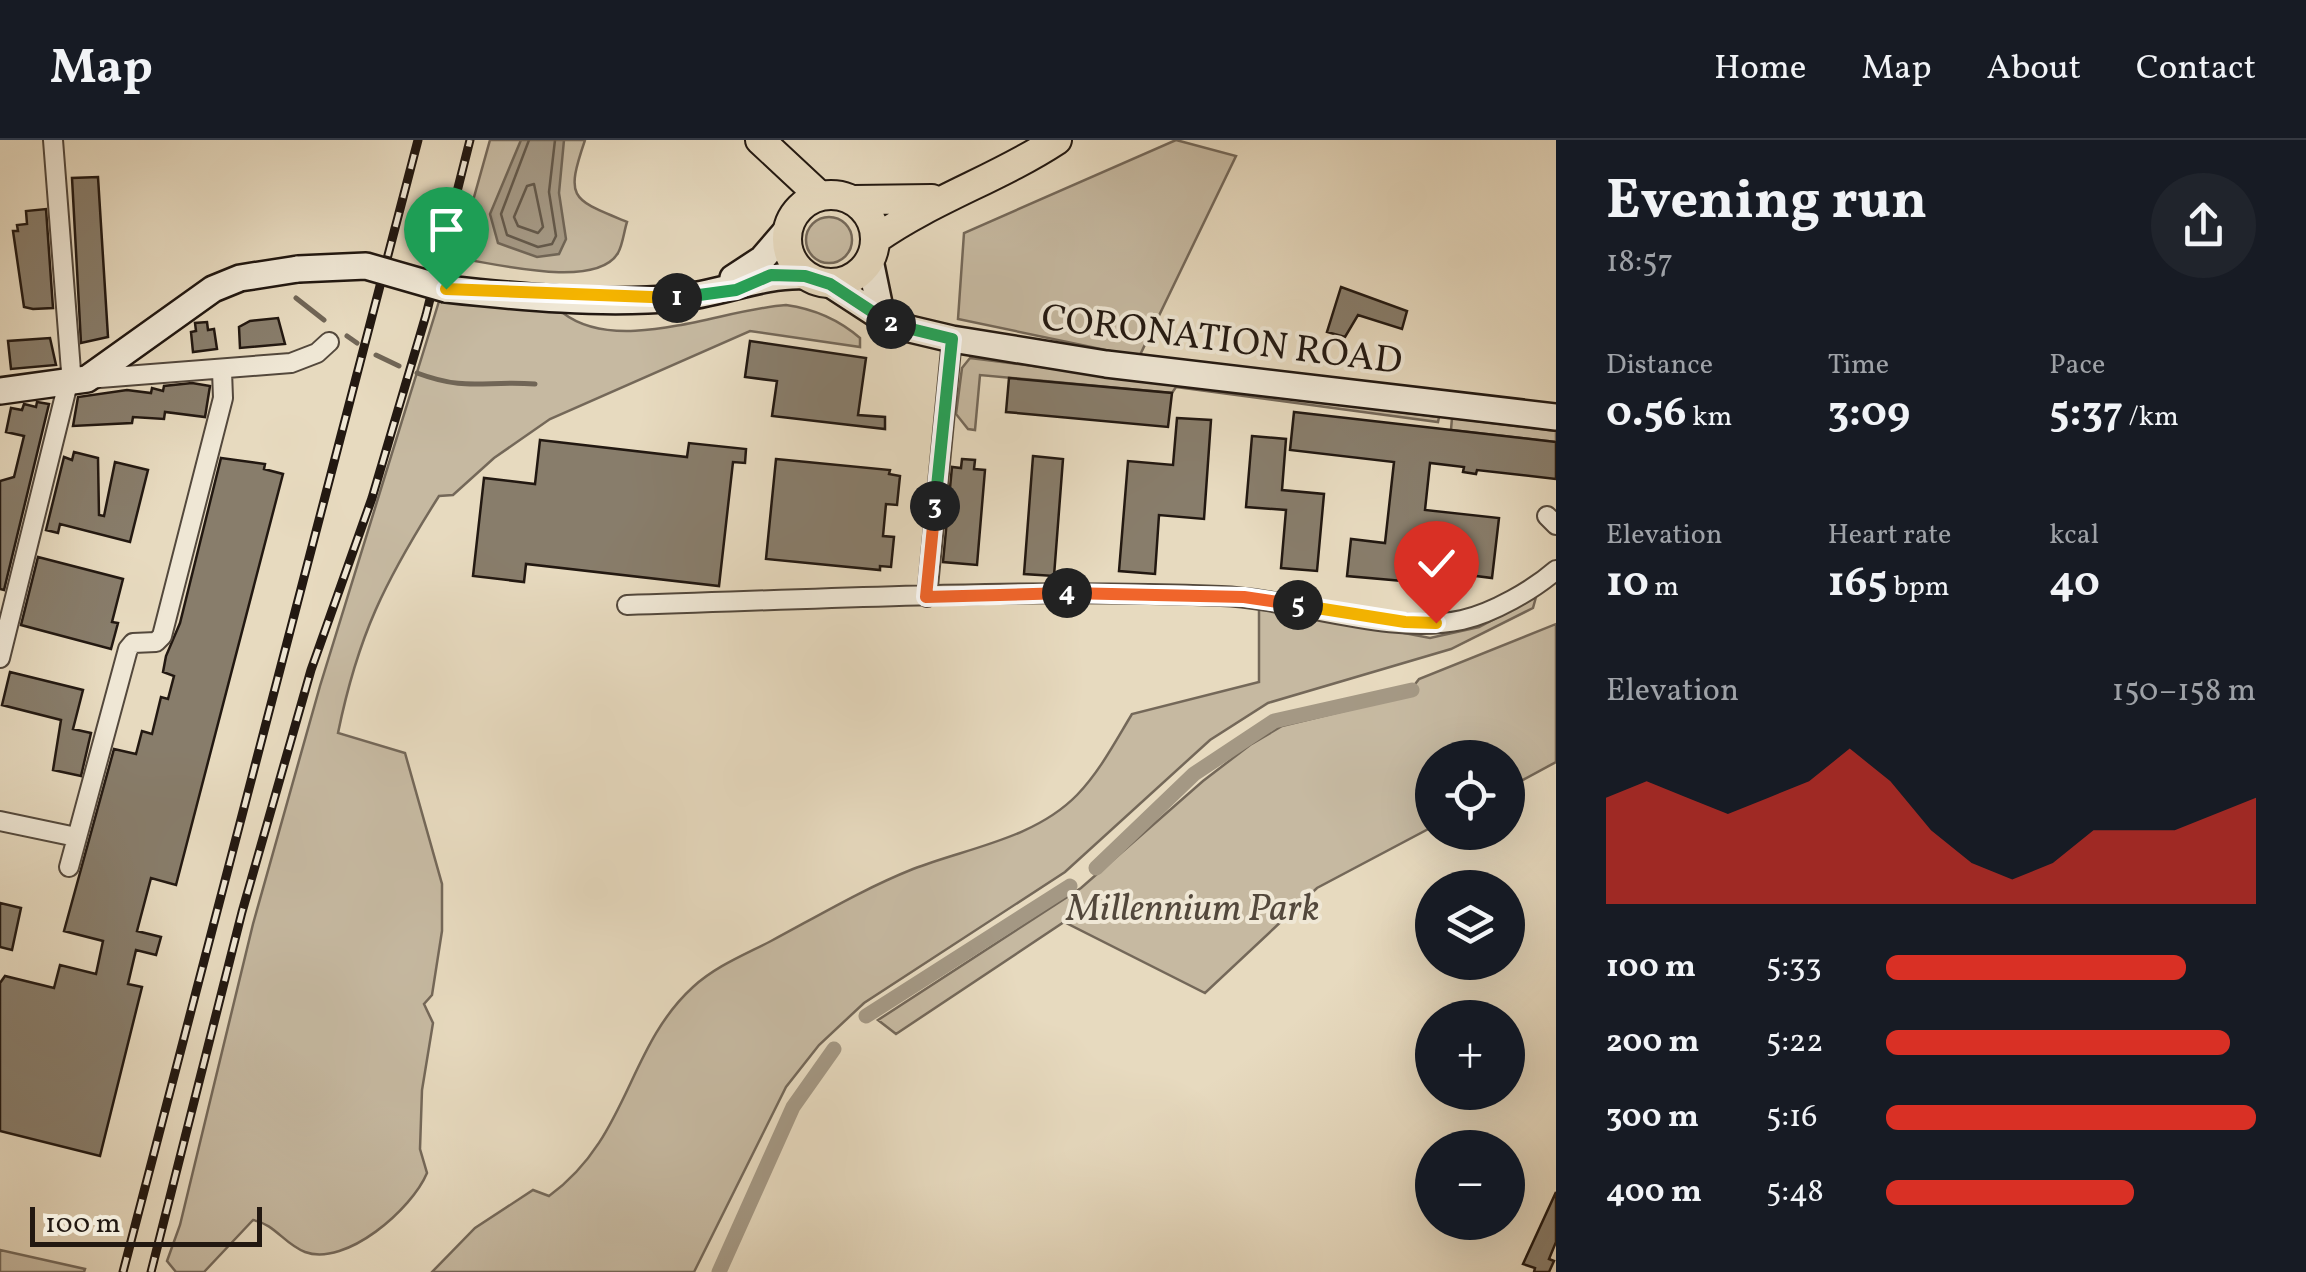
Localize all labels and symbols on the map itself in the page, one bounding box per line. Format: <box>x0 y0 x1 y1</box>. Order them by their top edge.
pin <box>404 187 489 290</box>
pin: 1 <box>652 273 702 323</box>
street label: CORONATION ROAD <box>1038 293 1405 390</box>
pin: 2 <box>866 299 916 349</box>
pin: 3 <box>910 481 960 531</box>
pin <box>1394 521 1479 624</box>
pin: 4 <box>1042 568 1092 618</box>
pin: 5 <box>1273 580 1323 630</box>
park label: Millennium Park <box>1065 884 1319 937</box>
scale bar <box>30 1202 262 1246</box>

